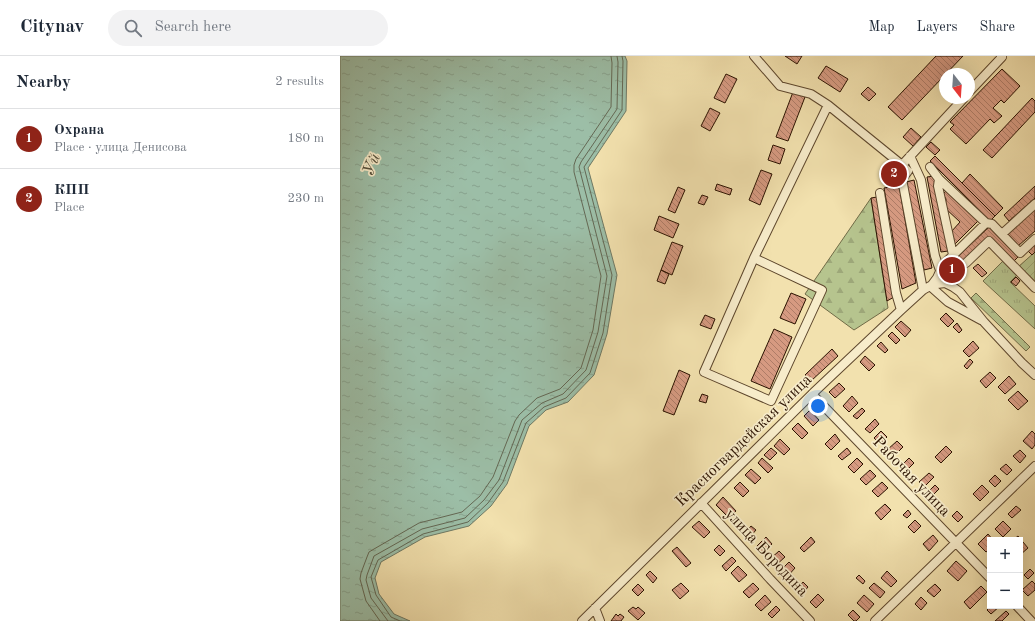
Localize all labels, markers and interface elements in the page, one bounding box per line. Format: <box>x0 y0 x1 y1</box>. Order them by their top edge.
search box <box>108 10 388 46</box>
icon: search <box>122 17 144 39</box>
text: Citynav <box>20 18 84 37</box>
text: Search here <box>154 20 231 35</box>
text: Map <box>869 20 895 34</box>
text: Layers <box>917 20 958 34</box>
text: Share <box>980 20 1015 34</box>
north arrow <box>939 68 975 104</box>
text: Nearby <box>16 74 71 91</box>
text: 2 results <box>275 75 324 88</box>
text: Охрана <box>54 123 104 138</box>
text: 1 <box>25 132 33 145</box>
text: 180 m <box>287 132 324 145</box>
text: Place · улица Денисова <box>54 141 187 154</box>
water label: Уй <box>360 151 384 179</box>
pin: 2 <box>881 159 907 189</box>
text: КПП <box>54 183 89 198</box>
text: 2 <box>25 192 33 205</box>
text: 230 m <box>287 192 324 205</box>
text: Place <box>54 201 84 214</box>
pin: 1 <box>939 255 965 285</box>
street label: Красногвардейская улица <box>673 372 815 510</box>
your location <box>808 396 828 416</box>
street label: Рабочая улица <box>869 434 953 520</box>
street label: улица Бородина <box>721 506 811 600</box>
map controls <box>987 537 1023 609</box>
button: + <box>987 537 1023 573</box>
button: − <box>987 573 1023 609</box>

